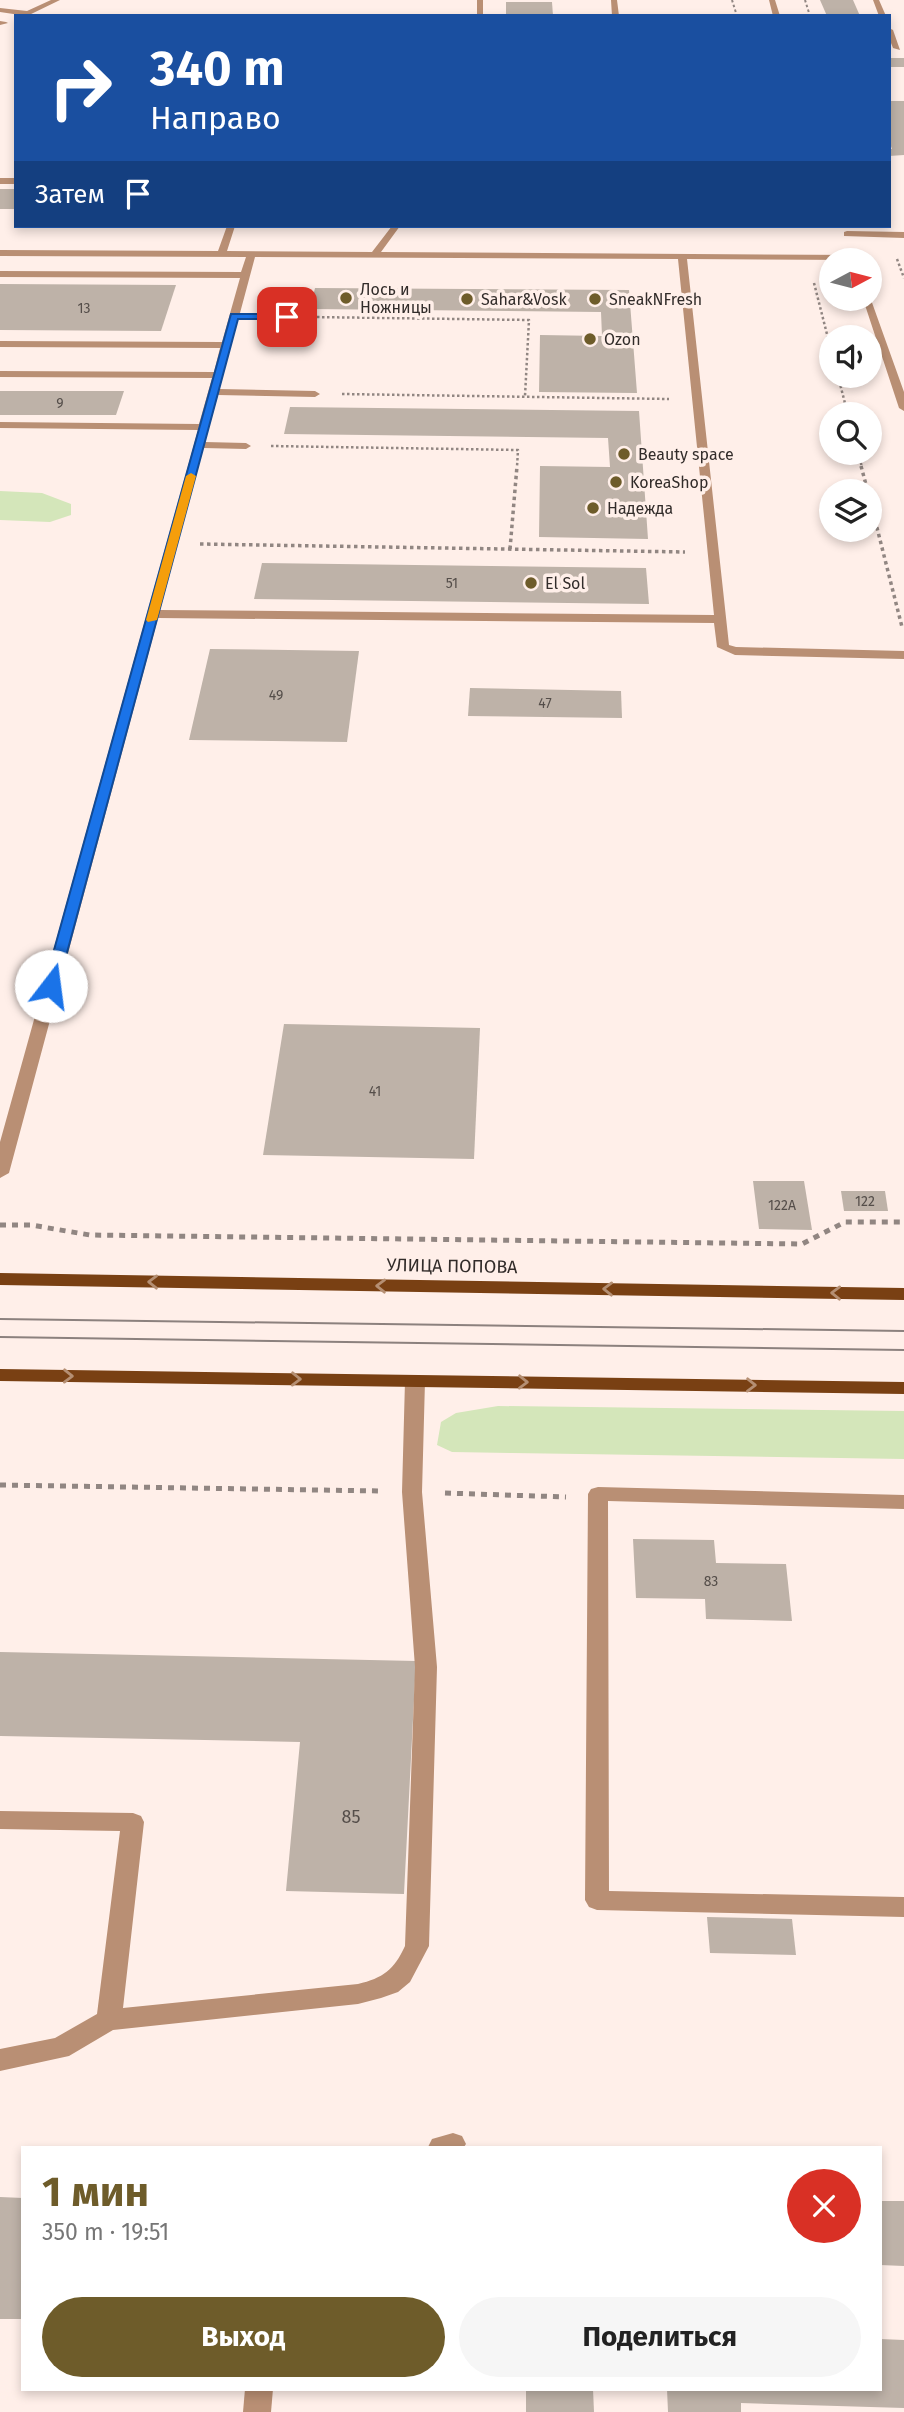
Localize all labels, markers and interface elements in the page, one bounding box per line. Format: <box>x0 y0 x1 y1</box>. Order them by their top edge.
text: 340 m <box>150 39 285 98</box>
icon: right <box>35 42 126 133</box>
text: Направо <box>150 99 281 137</box>
icon: arrive <box>119 175 157 213</box>
text: Затем <box>35 179 105 210</box>
north arrow <box>819 248 882 312</box>
map controls <box>819 248 882 542</box>
place label: Лось и Ножницы <box>360 280 432 317</box>
pin <box>257 287 317 347</box>
marker: Лось и Ножницы <box>338 290 354 306</box>
place label: Sahar&Vosk <box>481 290 567 309</box>
place label: SneakNFresh <box>609 290 702 309</box>
marker: Sahar&Vosk <box>459 291 475 307</box>
marker: SneakNFresh <box>587 291 603 307</box>
icon: arrive <box>268 298 306 336</box>
house number: 13 <box>77 300 91 317</box>
button: sound <box>819 325 882 388</box>
place label: Ozon <box>604 330 641 349</box>
marker: Ozon <box>582 331 598 347</box>
house number: 9 <box>56 395 64 412</box>
button: search <box>819 402 882 465</box>
place label: Beauty space <box>638 445 734 464</box>
marker: Beauty space <box>616 446 632 462</box>
place label: KoreaShop <box>630 473 708 492</box>
marker: KoreaShop <box>608 474 624 490</box>
button: layers <box>819 479 882 542</box>
place label: Надежда <box>607 499 673 518</box>
marker: Надежда <box>585 500 601 516</box>
place label: El Sol <box>545 574 585 593</box>
house number: 51 <box>446 575 458 592</box>
marker: El Sol <box>523 575 539 591</box>
house number: 49 <box>269 687 283 704</box>
house number: 47 <box>538 695 552 712</box>
position arrow <box>14 949 88 1023</box>
house number: 41 <box>369 1083 381 1100</box>
house number: 122 <box>855 1193 875 1210</box>
house number: 122А <box>768 1197 796 1214</box>
street label: УЛИЦА ПОПОВА <box>386 1254 518 1278</box>
one-way arrow <box>148 1274 158 1290</box>
one-way arrow <box>375 1278 386 1293</box>
one-way arrow <box>603 1282 614 1297</box>
one-way arrow <box>830 1285 841 1301</box>
one-way arrow <box>63 1368 74 1383</box>
one-way arrow <box>291 1371 301 1387</box>
one-way arrow <box>518 1374 529 1390</box>
one-way arrow <box>745 1378 756 1393</box>
house number: 83 <box>704 1573 718 1590</box>
house number: 85 <box>342 1806 360 1828</box>
text: 1 мин <box>42 2167 149 2217</box>
button: close <box>787 2169 861 2243</box>
text: 350 m · 19:51 <box>42 2218 169 2246</box>
button: Выход <box>42 2297 445 2377</box>
button: Поделиться <box>459 2297 861 2377</box>

